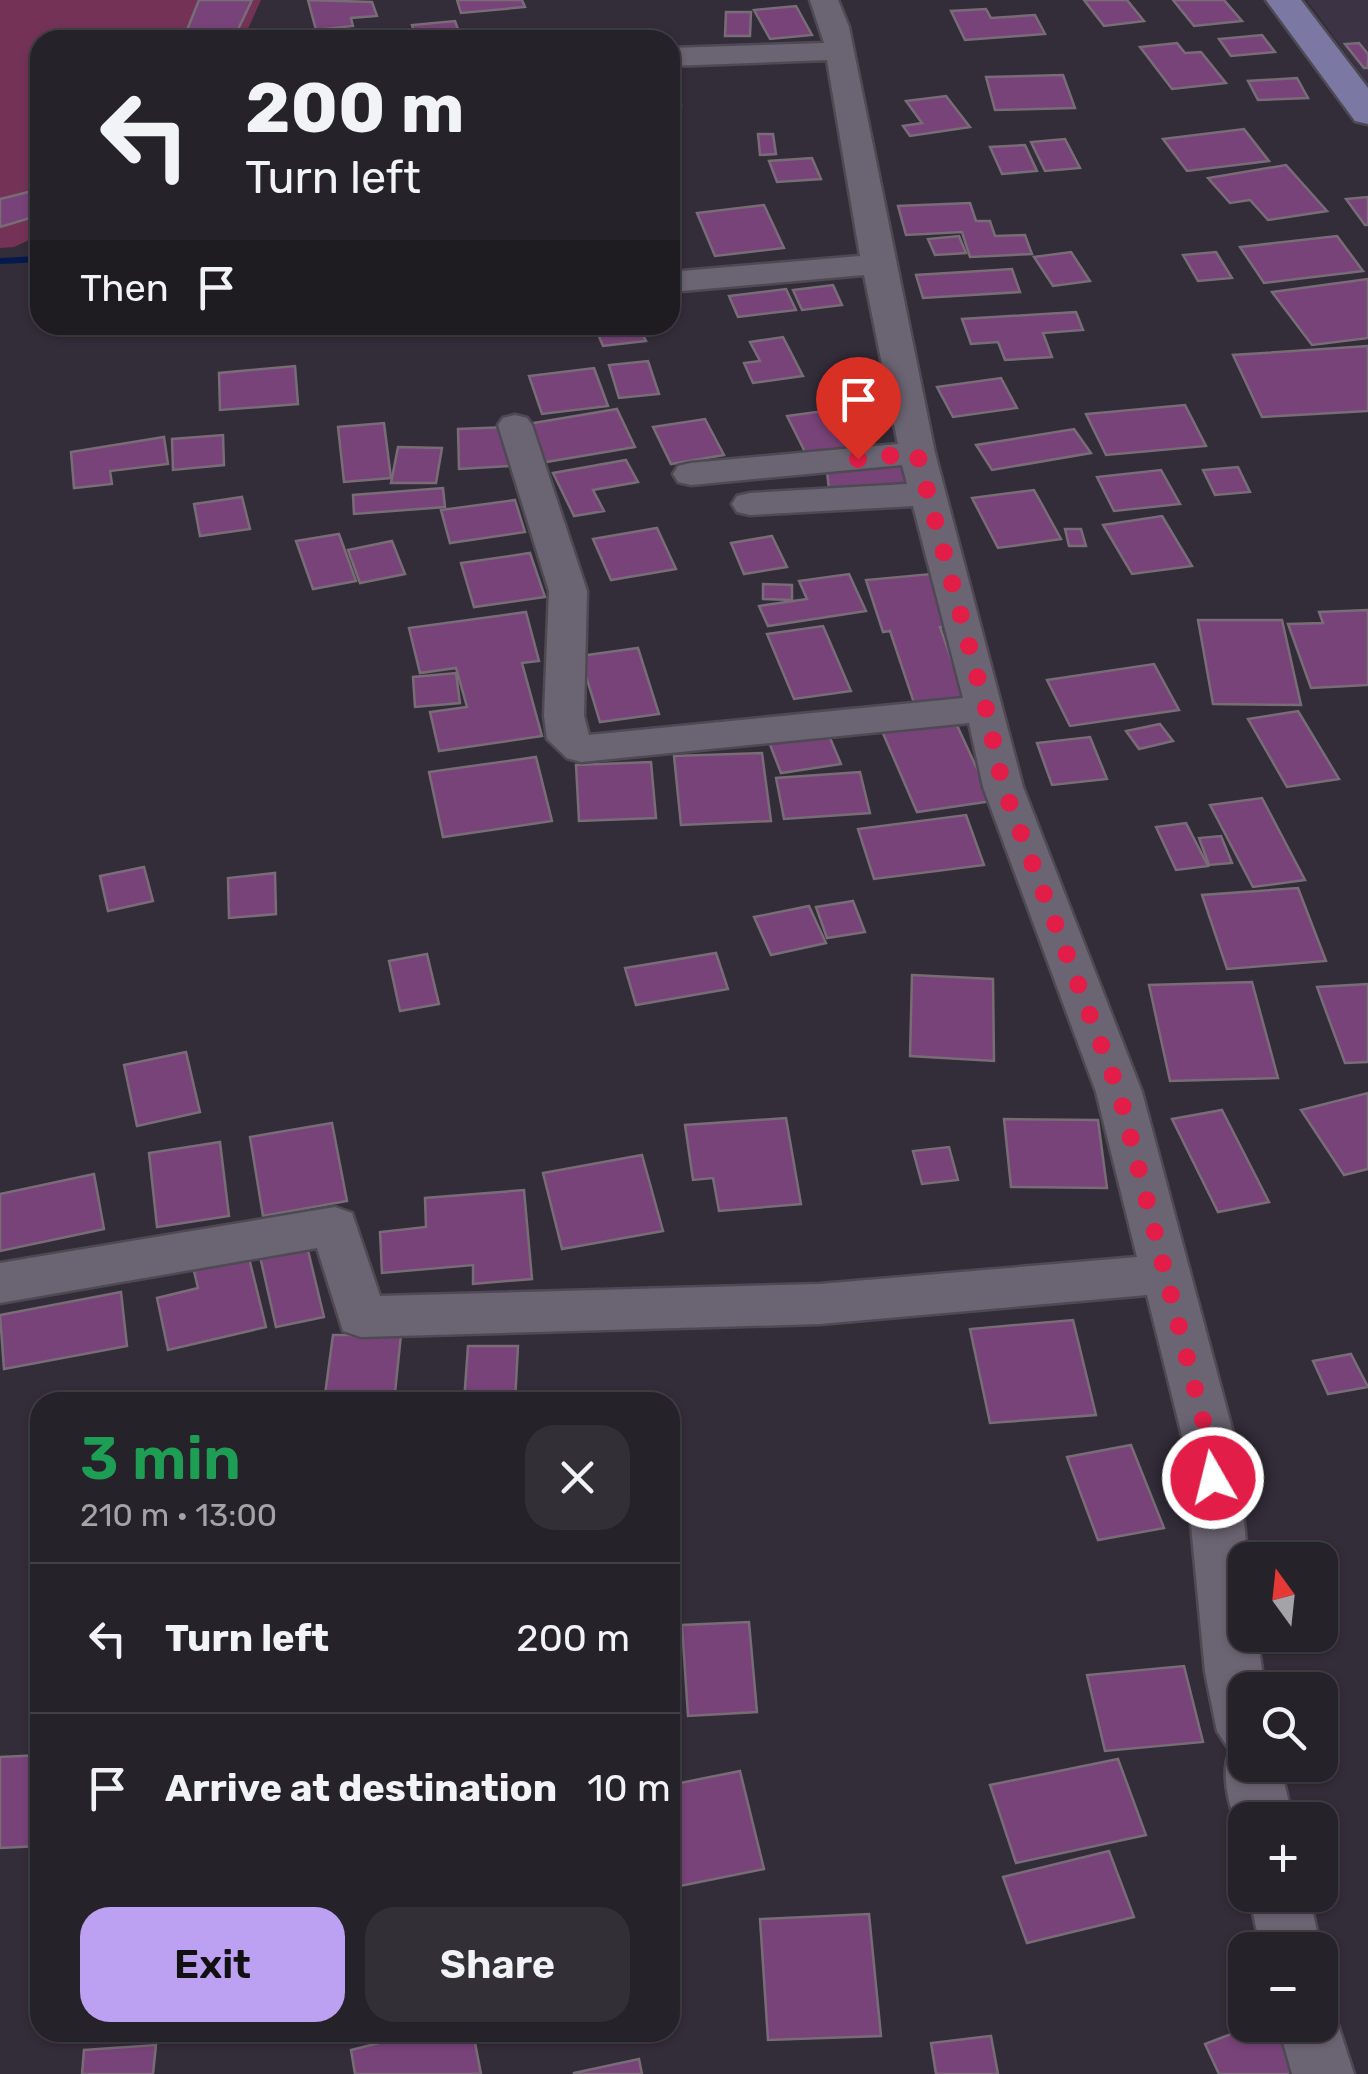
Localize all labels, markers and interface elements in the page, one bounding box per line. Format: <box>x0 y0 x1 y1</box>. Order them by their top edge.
text: 200 m <box>245 67 465 150</box>
icon: left <box>80 70 210 200</box>
text: Turn left <box>245 151 421 204</box>
icon: arrive <box>189 260 244 315</box>
text: Then <box>80 265 169 311</box>
pin <box>816 357 901 460</box>
icon: arrive <box>831 372 886 427</box>
text: 3 min <box>80 1423 241 1494</box>
button: close <box>525 1425 630 1530</box>
position arrow <box>1161 1426 1265 1530</box>
text: 210 m · 13:00 <box>80 1496 277 1534</box>
north arrow <box>1228 1542 1338 1652</box>
map controls <box>1228 1542 1338 2042</box>
icon: left <box>80 1611 135 1666</box>
text: Turn left <box>165 1615 329 1661</box>
text: 200 m <box>516 1615 630 1661</box>
button: search <box>1228 1672 1338 1782</box>
icon: arrive <box>80 1761 135 1816</box>
text: Arrive at destination <box>165 1765 557 1811</box>
text: 10 m <box>587 1765 671 1811</box>
button: + <box>1228 1802 1338 1912</box>
button: Exit <box>80 1907 345 2022</box>
button: Share <box>365 1907 630 2022</box>
button: − <box>1228 1932 1338 2042</box>

